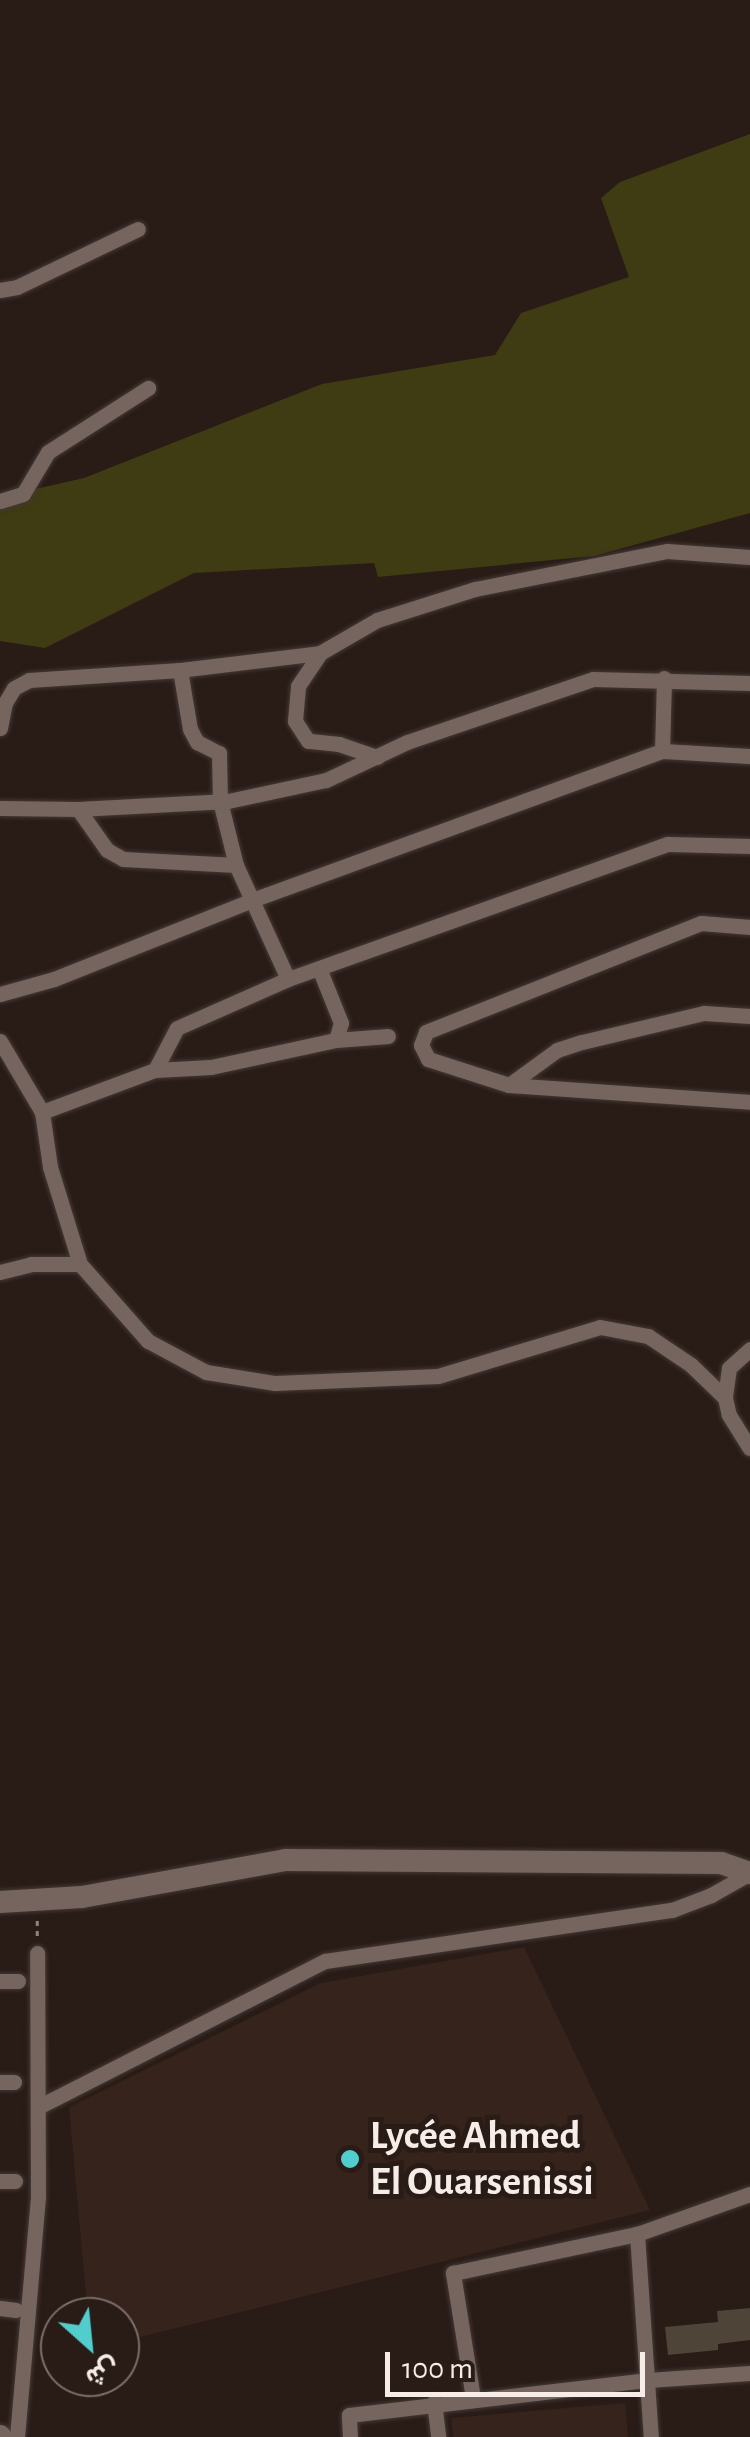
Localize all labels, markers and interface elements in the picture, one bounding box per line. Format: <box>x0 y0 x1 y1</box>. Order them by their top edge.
place label: Lycée Ahmed El Ouarsenissi <box>370 2112 594 2206</box>
marker: Lycée Ahmed El Ouarsenissi <box>339 2148 361 2170</box>
north arrow <box>40 2297 140 2397</box>
scale bar <box>390 2332 650 2394</box>
text: ش <box>81 2352 124 2392</box>
text: 100 m <box>402 2354 473 2384</box>

